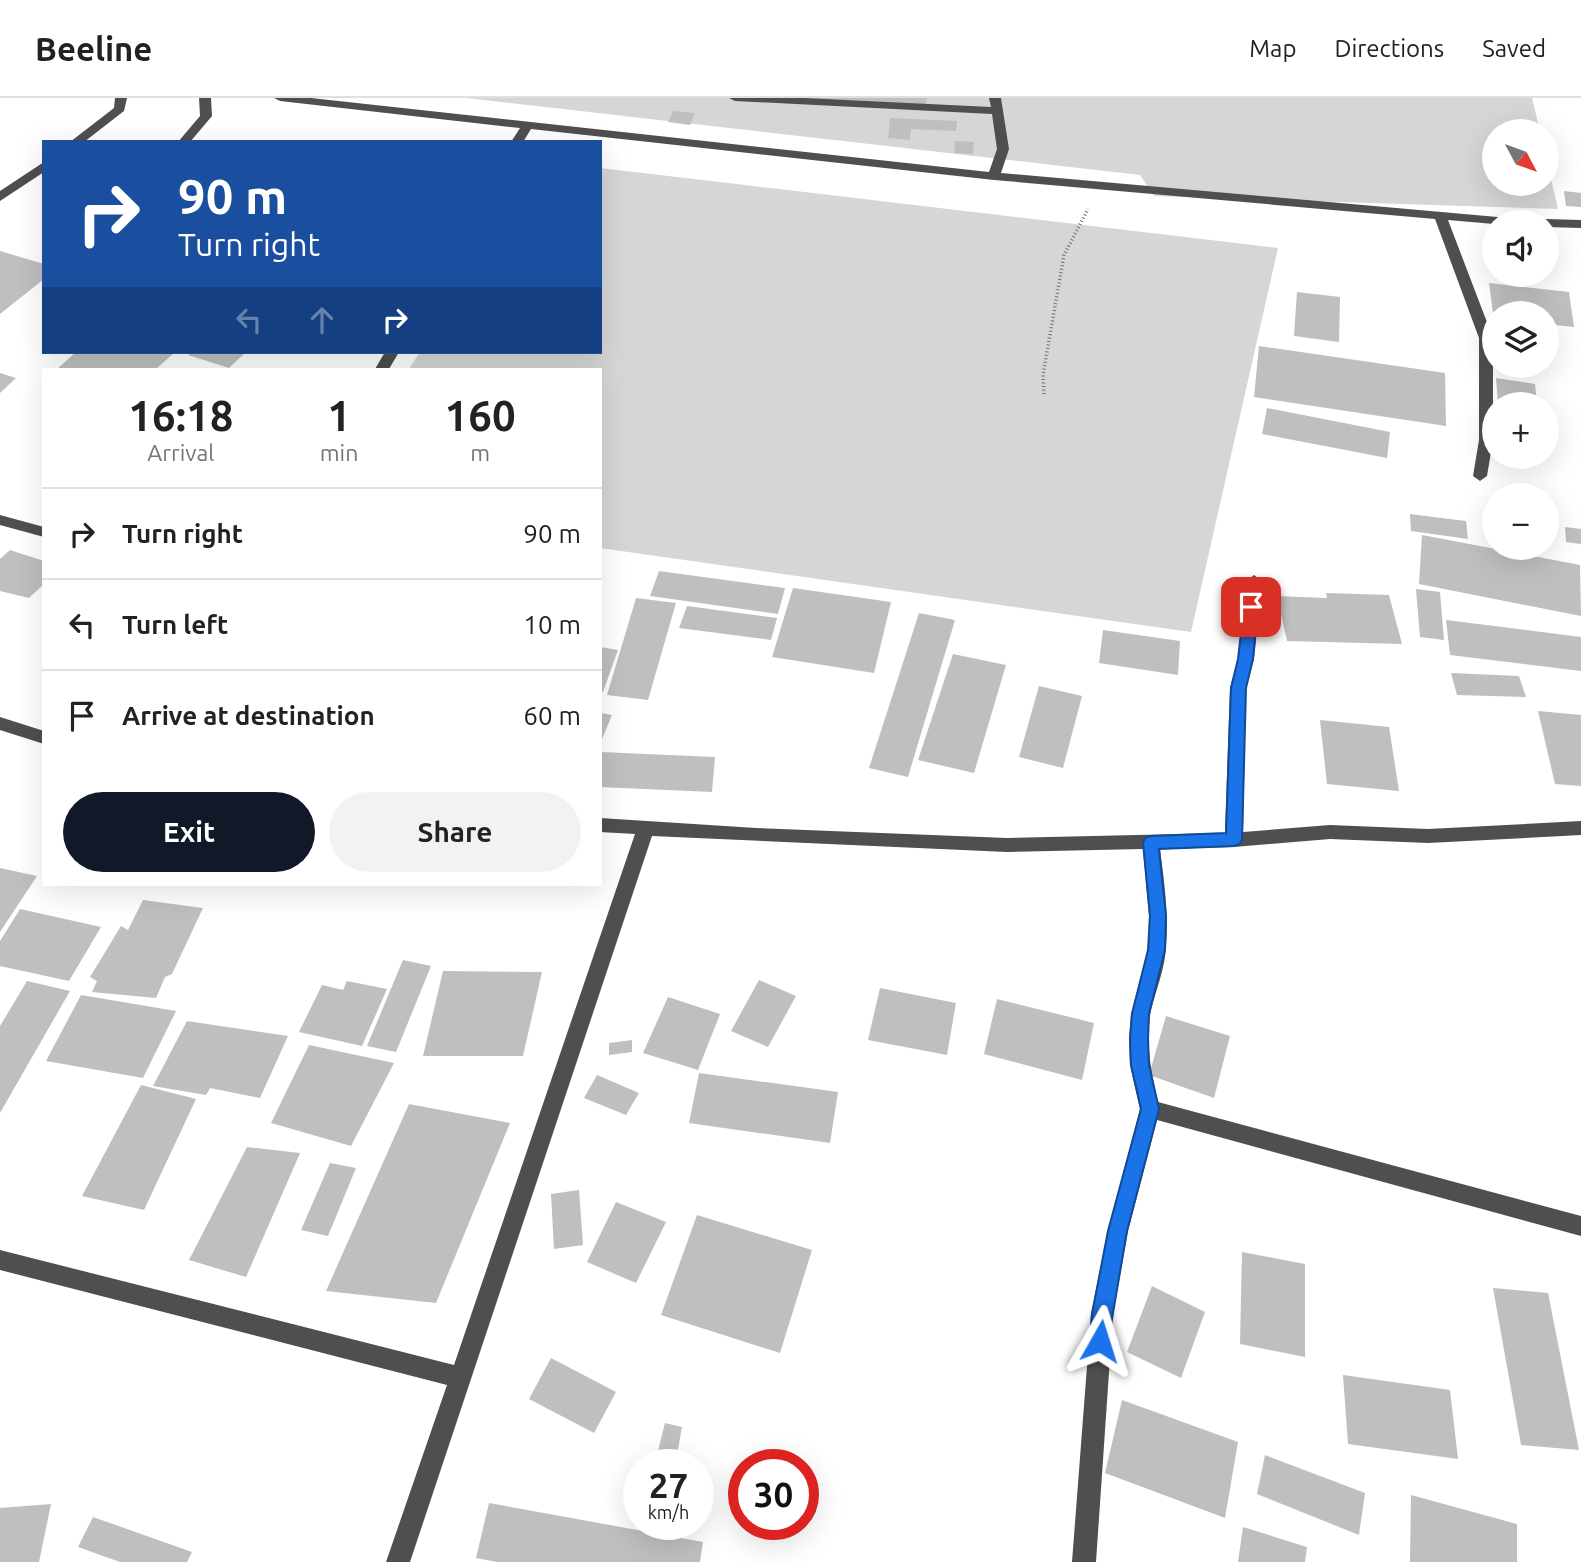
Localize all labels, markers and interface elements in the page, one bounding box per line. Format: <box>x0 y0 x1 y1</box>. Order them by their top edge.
text: Beeline <box>35 30 152 67</box>
text: Map <box>1249 35 1296 62</box>
text: Directions <box>1334 35 1444 62</box>
text: Saved <box>1482 35 1546 62</box>
north arrow <box>1482 119 1559 196</box>
map controls <box>1482 119 1559 560</box>
icon: right <box>63 168 154 259</box>
text: 90 m <box>178 168 287 223</box>
button: sound <box>1482 210 1559 287</box>
text: Turn right <box>178 226 320 262</box>
icon: left <box>230 301 268 339</box>
icon: ahead <box>303 301 341 339</box>
icon: right <box>376 301 414 339</box>
button: layers <box>1482 301 1559 378</box>
text: 16:18 <box>128 392 233 439</box>
text: 1 <box>327 392 351 439</box>
text: 160 <box>445 392 516 439</box>
button: + <box>1482 392 1559 469</box>
text: Arrival <box>147 440 214 465</box>
text: min <box>320 440 358 465</box>
text: m <box>470 440 490 465</box>
button: − <box>1482 483 1559 560</box>
icon: right <box>63 515 101 553</box>
text: Turn right <box>122 519 243 548</box>
text: 90 m <box>523 519 581 548</box>
pin <box>1221 577 1281 637</box>
icon: arrive <box>1232 588 1270 626</box>
icon: left <box>63 606 101 644</box>
text: Turn left <box>122 610 228 639</box>
text: 10 m <box>523 610 581 639</box>
icon: arrive <box>63 697 101 735</box>
text: Arrive at destination <box>122 701 375 730</box>
text: 60 m <box>523 701 581 730</box>
button: Exit <box>63 792 315 872</box>
button: Share <box>329 792 581 872</box>
position arrow <box>1063 1304 1137 1378</box>
speed limit sign: 30 <box>728 1449 819 1540</box>
text: 27 <box>649 1465 688 1505</box>
text: km/h <box>648 1502 689 1522</box>

